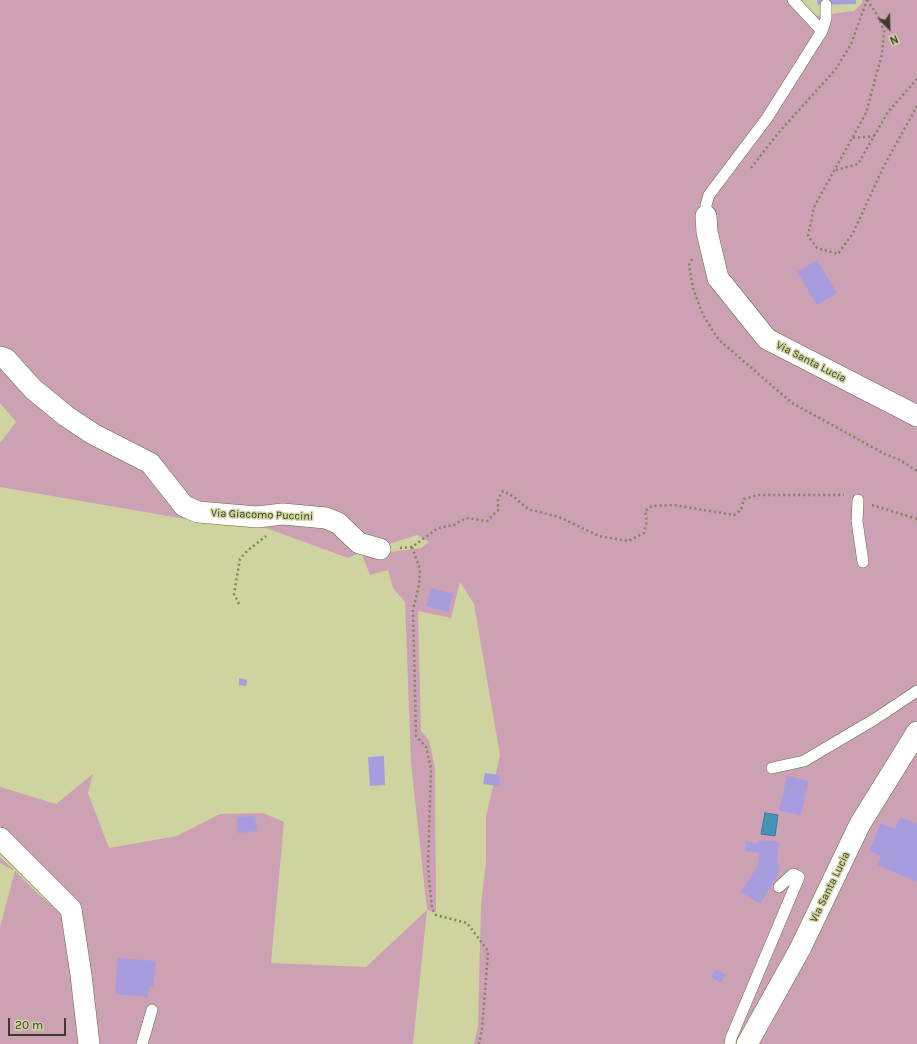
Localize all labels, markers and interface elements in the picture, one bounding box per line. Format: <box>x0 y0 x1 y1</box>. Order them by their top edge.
north arrow <box>869 8 909 48</box>
text: N <box>888 32 900 47</box>
street label: Via Santa Lucia <box>774 339 848 385</box>
street label: Via Giacomo Puccini <box>211 507 313 523</box>
street label: Via Santa Lucia <box>807 849 853 925</box>
scale bar <box>10 1010 68 1036</box>
text: 20 m <box>15 1018 43 1032</box>

